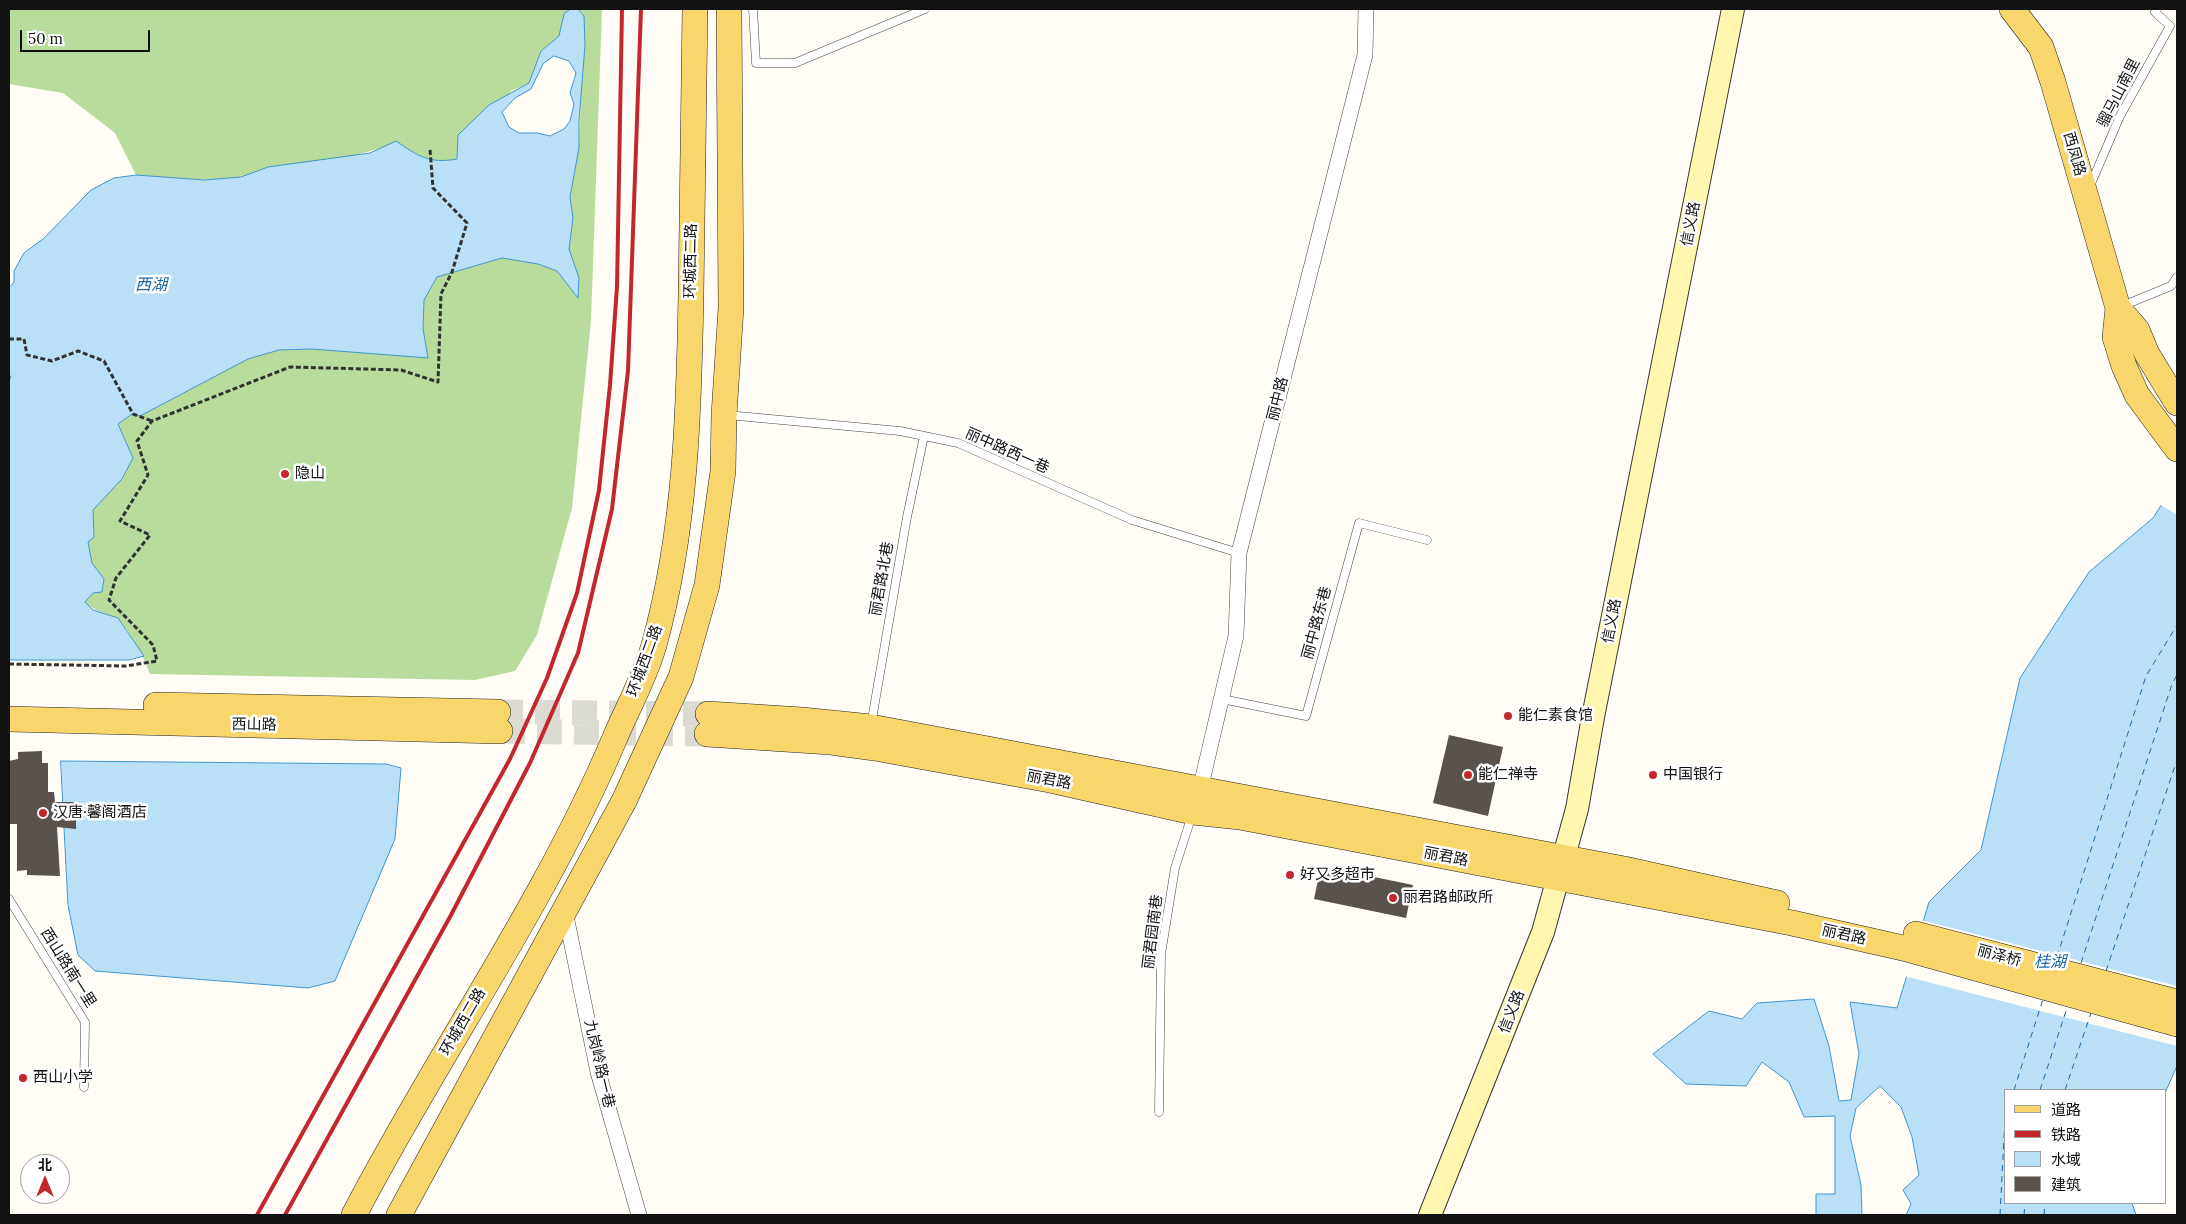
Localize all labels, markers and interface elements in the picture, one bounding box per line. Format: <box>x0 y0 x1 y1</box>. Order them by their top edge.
scale bar <box>22 20 152 52</box>
text: 50 m <box>28 29 63 48</box>
street label: 骝马山南里 <box>2094 56 2144 130</box>
street label: 西凤路 <box>2059 130 2089 178</box>
street label: 信义路 <box>1678 200 1704 248</box>
street label: 环城西二路 <box>681 223 701 299</box>
water label: 西湖 <box>135 275 167 295</box>
street label: 丽中路 <box>1264 375 1292 423</box>
street label: 丽中路西一巷 <box>962 424 1052 478</box>
place label: 隐山 <box>295 465 325 483</box>
marker: 隐山 <box>279 468 291 480</box>
street label: 丽君路北巷 <box>867 541 897 617</box>
street label: 丽中路东巷 <box>1299 584 1335 662</box>
street label: 信义路 <box>1599 597 1625 645</box>
street label: 环城西二路 <box>624 623 666 699</box>
place label: 能仁素食馆 <box>1518 707 1593 725</box>
marker: 能仁素食馆 <box>1502 710 1514 722</box>
street label: 西山路 <box>231 716 277 734</box>
place label: 能仁禅寺 <box>1478 766 1538 784</box>
place label: 中国银行 <box>1663 766 1723 784</box>
street label: 丽君路 <box>1025 767 1073 793</box>
marker: 能仁禅寺 <box>1462 769 1474 781</box>
marker: 中国银行 <box>1647 769 1659 781</box>
place label: 汉唐·馨阁酒店 <box>53 804 147 822</box>
marker: 汉唐·馨阁酒店 <box>37 807 49 819</box>
street label: 丽君路 <box>1422 844 1470 870</box>
place label: 好又多超市 <box>1300 866 1375 884</box>
marker: 好又多超市 <box>1284 869 1296 881</box>
place label: 丽君路邮政所 <box>1403 889 1493 907</box>
marker: 丽君路邮政所 <box>1387 892 1399 904</box>
street label: 丽君园南巷 <box>1139 894 1167 970</box>
street label: 丽君路 <box>1820 921 1868 949</box>
street label: 西山路南一里 <box>37 925 99 1011</box>
street label: 丽泽桥 <box>1975 941 2023 971</box>
water label: 桂湖 <box>2034 952 2066 972</box>
street label: 环城西二路 <box>436 985 490 1059</box>
street label: 信义路 <box>1496 988 1528 1036</box>
street label: 九岗岭路一巷 <box>580 1018 618 1110</box>
place label: 西山小学 <box>33 1069 93 1087</box>
marker: 西山小学 <box>17 1072 29 1084</box>
legend <box>2004 1089 2166 1204</box>
text: 道路 <box>2051 1100 2081 1119</box>
text: 铁路 <box>2051 1125 2081 1144</box>
text: 水域 <box>2051 1150 2081 1169</box>
north arrow <box>20 1154 70 1204</box>
text: 北 <box>38 1156 52 1174</box>
text: 建筑 <box>2051 1175 2081 1194</box>

